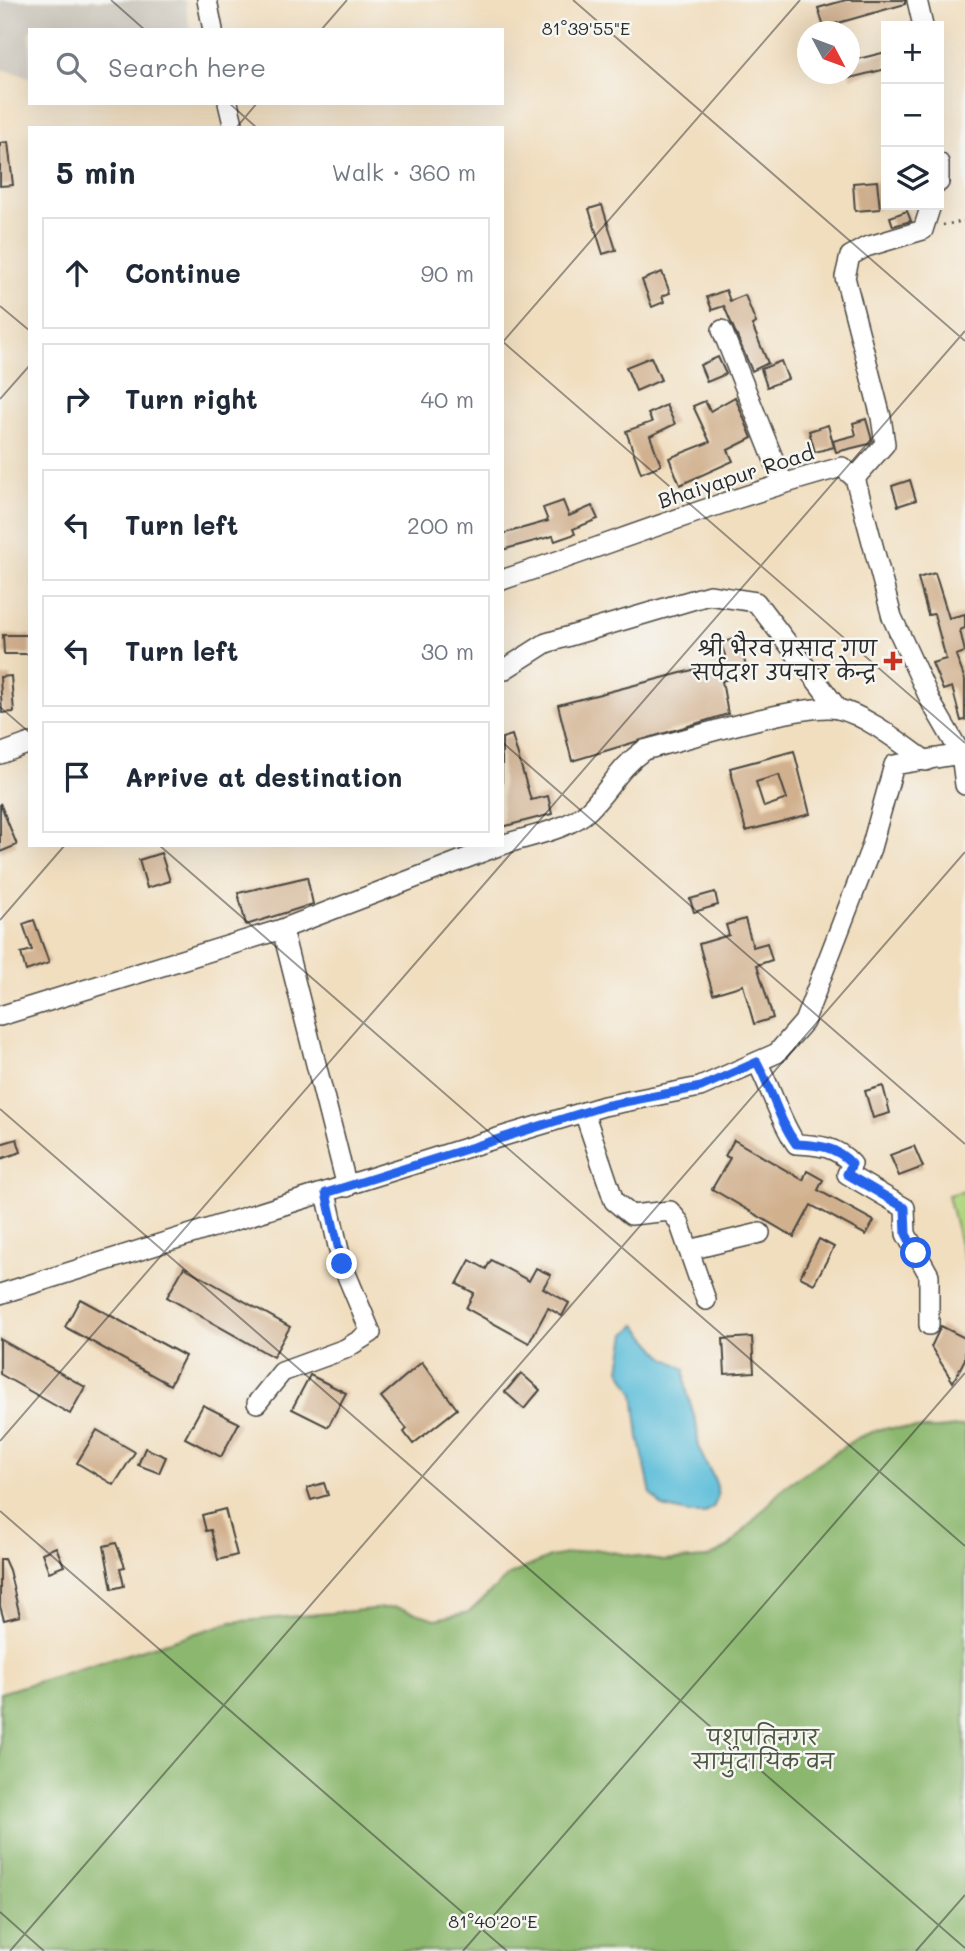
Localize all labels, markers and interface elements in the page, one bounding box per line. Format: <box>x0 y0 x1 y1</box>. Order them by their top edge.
text: 81°39'55"E <box>542 16 630 40</box>
north arrow <box>797 21 860 84</box>
map controls <box>881 21 944 210</box>
button: + <box>881 21 944 84</box>
search box <box>28 28 504 105</box>
icon: search <box>52 48 90 86</box>
text: Search here <box>108 50 266 84</box>
button: − <box>881 84 944 147</box>
button: layers <box>881 147 944 210</box>
text: 5 min <box>56 152 136 192</box>
text: Walk · 360 m <box>331 157 476 187</box>
icon: ahead <box>58 254 96 292</box>
text: Continue <box>125 256 241 290</box>
text: 90 m <box>421 258 474 288</box>
icon: right <box>58 380 96 418</box>
text: Turn right <box>125 382 258 416</box>
text: 40 m <box>421 384 474 414</box>
street label: Bhaiyapur Road <box>654 438 817 514</box>
icon: left <box>58 506 96 544</box>
text: Turn left <box>125 508 238 542</box>
text: 200 m <box>407 510 474 540</box>
place label: श्री भैरव प्रसाद गण सर्पदश उपचार केन्द्र <box>691 630 879 685</box>
icon: left <box>58 632 96 670</box>
text: Turn left <box>125 634 238 668</box>
text: 30 m <box>421 636 474 666</box>
marker: श्री भैरव प्रसाद गण सर्पदश उपचार केन्द्र <box>883 651 903 671</box>
icon: arrive <box>58 758 96 796</box>
text: Arrive at destination <box>125 760 402 794</box>
route start <box>900 1237 931 1268</box>
route end <box>326 1248 357 1279</box>
park label: पशुपतिनगर सामुदायिक वन <box>691 1722 835 1778</box>
text: 81°40'20"E <box>448 1909 538 1933</box>

